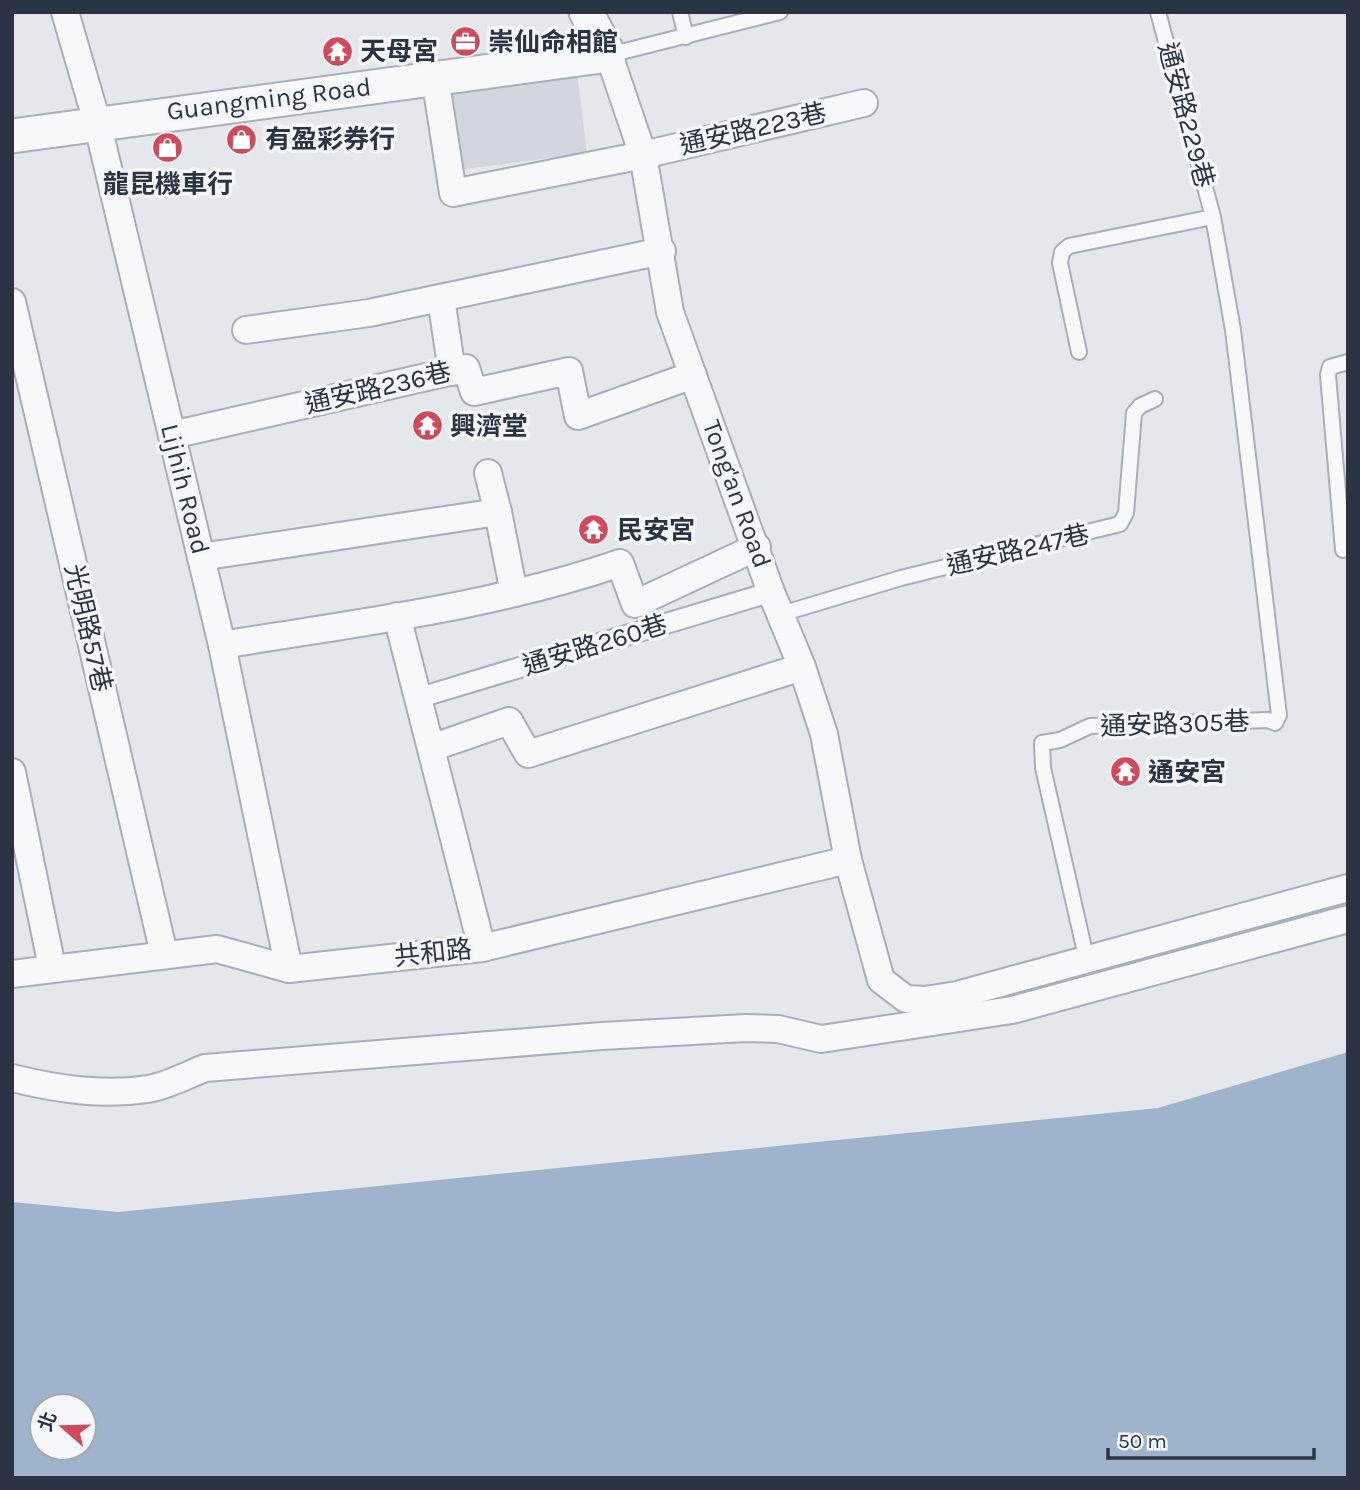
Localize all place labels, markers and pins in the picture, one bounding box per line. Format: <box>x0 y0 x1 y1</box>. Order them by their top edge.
office icon: 崇仙命相館 <box>448 25 482 59</box>
place label: 崇仙命相館 <box>488 27 618 58</box>
temple icon: 天母宮 <box>320 34 354 68</box>
place label: 天母宮 <box>360 36 438 67</box>
shop icon: 有盈彩券行 <box>225 122 259 156</box>
place label: 有盈彩券行 <box>265 124 395 155</box>
shop icon: 龍昆機車行 <box>151 131 185 165</box>
place label: 龍昆機車行 <box>103 169 233 200</box>
temple icon: 興濟堂 <box>410 409 444 443</box>
place label: 興濟堂 <box>450 411 528 442</box>
temple icon: 民安宮 <box>577 513 611 547</box>
place label: 民安宮 <box>617 515 695 546</box>
temple icon: 通安宮 <box>1108 755 1142 789</box>
place label: 通安宮 <box>1148 757 1226 788</box>

